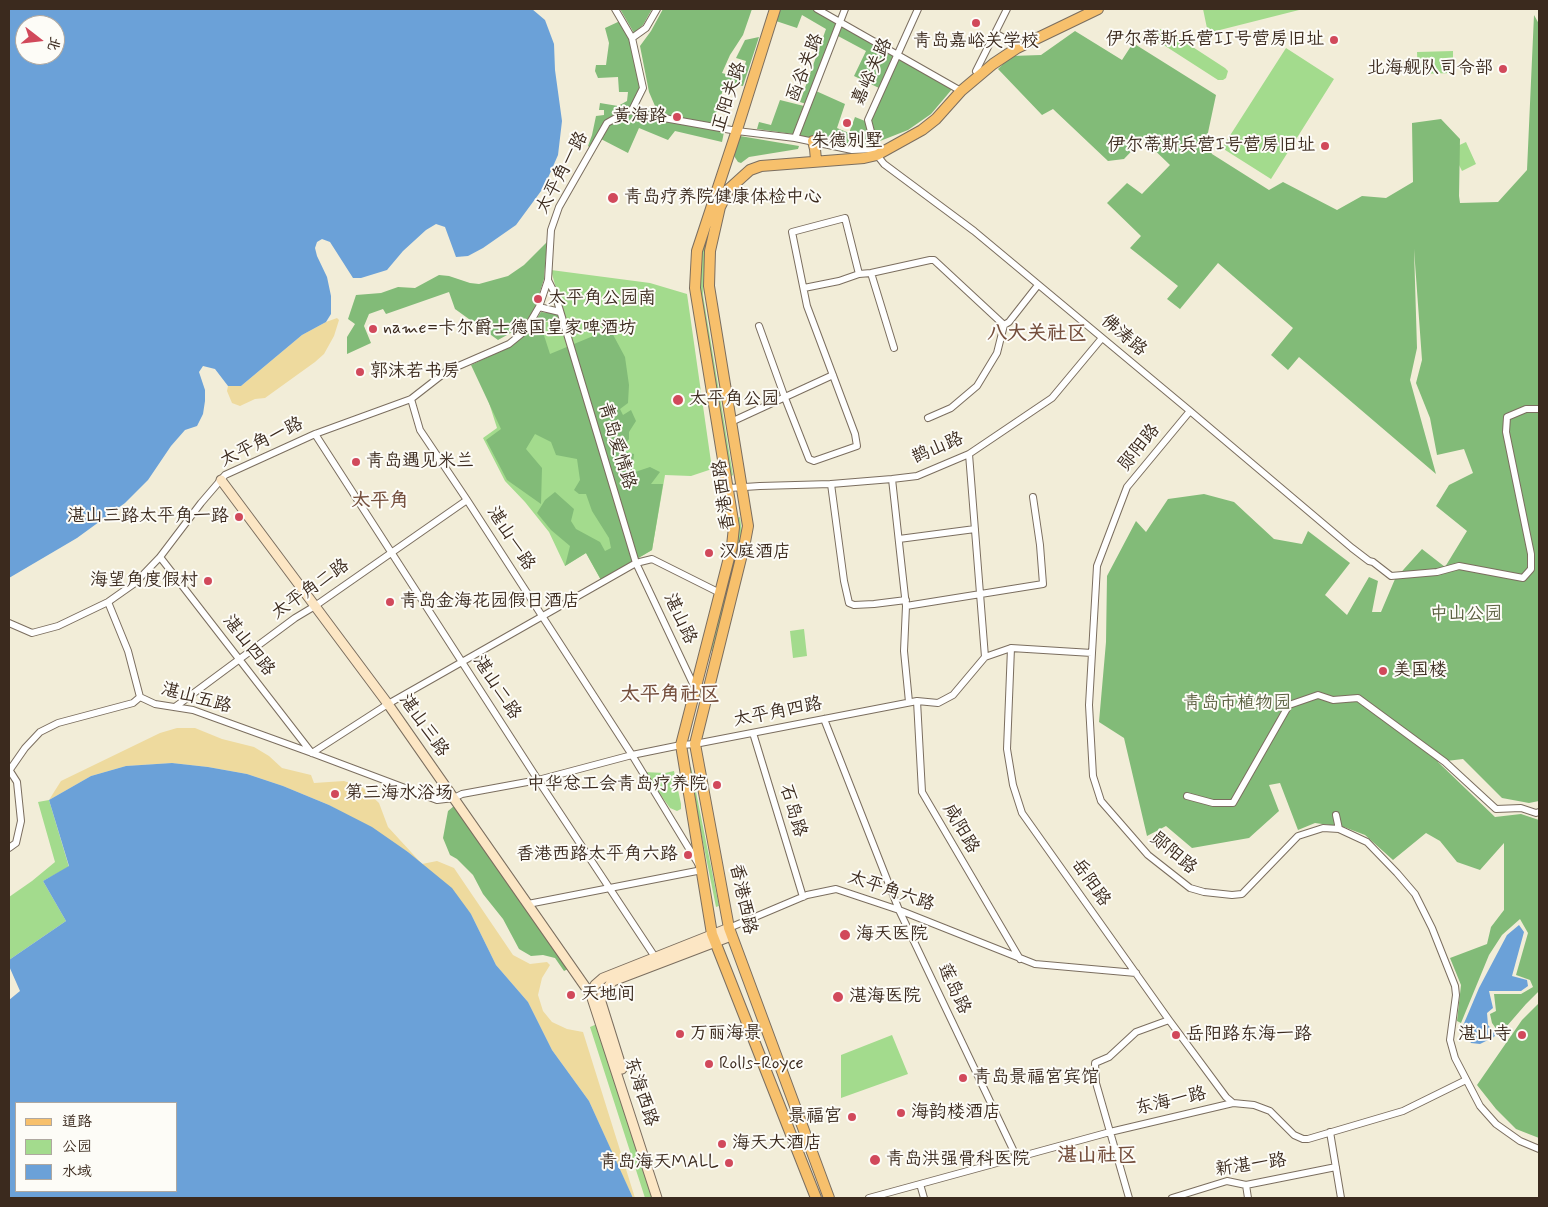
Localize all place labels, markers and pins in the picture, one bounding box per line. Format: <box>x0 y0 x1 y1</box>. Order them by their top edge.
marker: 青岛嘉峪关学校 <box>970 17 982 29</box>
place label: 伊尔蒂斯兵营II号营房旧址 <box>1106 29 1324 51</box>
place label: 青岛嘉峪关学校 <box>913 31 1039 53</box>
marker: 伊尔蒂斯兵营II号营房旧址 <box>1328 34 1340 46</box>
place label: 北海舰队司令部 <box>1367 58 1493 80</box>
marker: 北海舰队司令部 <box>1497 63 1509 75</box>
place label: 黄海路 <box>613 106 667 128</box>
marker: 黄海路 <box>671 111 683 123</box>
marker: 朱德别墅 <box>841 117 853 129</box>
place label: 朱德别墅 <box>811 131 883 153</box>
place label: 伊尔蒂斯兵营I号营房旧址 <box>1108 135 1315 157</box>
marker: 伊尔蒂斯兵营I号营房旧址 <box>1319 140 1331 152</box>
place label: 青岛疗养院健康体检中心 <box>624 187 822 209</box>
marker: 青岛疗养院健康体检中心 <box>606 191 620 205</box>
place label: 太平角公园南 <box>548 288 656 310</box>
marker: 太平角公园南 <box>532 293 544 305</box>
place label: name=卡尔爵士德国皇家啤酒坊 <box>383 318 636 340</box>
marker: name=卡尔爵士德国皇家啤酒坊 <box>367 323 379 335</box>
place label: 郭沫若书房 <box>370 361 460 383</box>
marker: 郭沫若书房 <box>354 366 366 378</box>
place label: 太平角公园 <box>689 389 779 411</box>
marker: 太平角公园 <box>671 393 685 407</box>
place label: 青岛遇见米兰 <box>366 451 474 473</box>
marker: 青岛遇见米兰 <box>350 456 362 468</box>
place label: 湛山三路太平角一路 <box>67 506 229 528</box>
marker: 湛山三路太平角一路 <box>233 511 245 523</box>
place label: 汉庭酒店 <box>719 542 791 564</box>
marker: 汉庭酒店 <box>703 547 715 559</box>
place label: 海望角度假村 <box>90 570 198 592</box>
marker: 海望角度假村 <box>202 575 214 587</box>
place label: 青岛金海花园假日酒店 <box>400 591 580 613</box>
marker: 青岛金海花园假日酒店 <box>384 596 396 608</box>
place label: 美国楼 <box>1393 660 1447 682</box>
marker: 美国楼 <box>1377 665 1389 677</box>
place label: 中华总工会青岛疗养院 <box>527 774 707 796</box>
marker: 中华总工会青岛疗养院 <box>711 779 723 791</box>
place label: 第三海水浴场 <box>345 783 453 805</box>
marker: 第三海水浴场 <box>329 788 341 800</box>
place label: 香港西路太平角六路 <box>516 844 678 866</box>
marker: 香港西路太平角六路 <box>682 849 694 861</box>
place label: 海天医院 <box>856 924 928 946</box>
marker: 海天医院 <box>838 928 852 942</box>
place label: 天地间 <box>581 984 635 1006</box>
place label: 湛海医院 <box>849 986 921 1008</box>
marker: 天地间 <box>565 989 577 1001</box>
marker: 湛海医院 <box>831 990 845 1004</box>
place label: 万丽海景 <box>690 1023 762 1045</box>
place label: 岳阳路东海一路 <box>1186 1024 1312 1046</box>
place label: 湛山寺 <box>1458 1024 1512 1046</box>
marker: 万丽海景 <box>674 1028 686 1040</box>
marker: 岳阳路东海一路 <box>1170 1029 1182 1041</box>
marker: 湛山寺 <box>1516 1029 1528 1041</box>
place label: Rolls-Royce <box>719 1053 804 1075</box>
marker: Rolls-Royce <box>703 1058 715 1070</box>
place label: 青岛景福宫宾馆 <box>973 1067 1099 1089</box>
marker: 青岛景福宫宾馆 <box>957 1072 969 1084</box>
place label: 海韵楼酒店 <box>911 1102 1001 1124</box>
place label: 景福宫 <box>788 1106 842 1128</box>
marker: 海韵楼酒店 <box>895 1107 907 1119</box>
marker: 景福宫 <box>846 1111 858 1123</box>
place label: 海天大酒店 <box>732 1133 822 1155</box>
marker: 海天大酒店 <box>716 1138 728 1150</box>
place label: 青岛洪强骨科医院 <box>886 1149 1030 1171</box>
place label: 青岛海天MALL <box>599 1152 719 1174</box>
marker: 青岛洪强骨科医院 <box>868 1153 882 1167</box>
marker: 青岛海天MALL <box>723 1157 735 1169</box>

